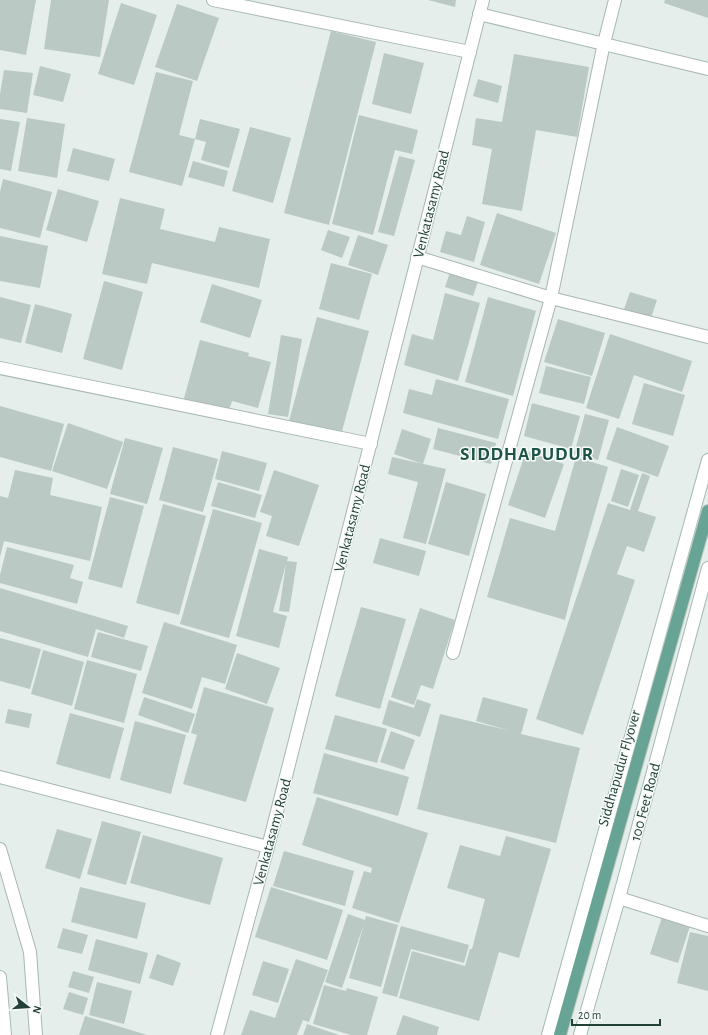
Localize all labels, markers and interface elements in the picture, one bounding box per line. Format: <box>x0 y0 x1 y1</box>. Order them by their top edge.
street label: Venkatasamy Road <box>411 149 452 259</box>
district label: SIDDHAPUDUR <box>460 445 594 464</box>
street label: Venkatasamy Road <box>332 463 373 573</box>
street label: Siddhapudur Flyover <box>596 708 643 828</box>
street label: 100 Feet Road <box>628 761 663 843</box>
street label: Venkatasamy Road <box>251 777 294 887</box>
north arrow <box>8 987 48 1027</box>
scale bar <box>572 1001 660 1027</box>
text: N <box>31 1005 43 1015</box>
text: 20 m <box>578 1009 601 1021</box>

